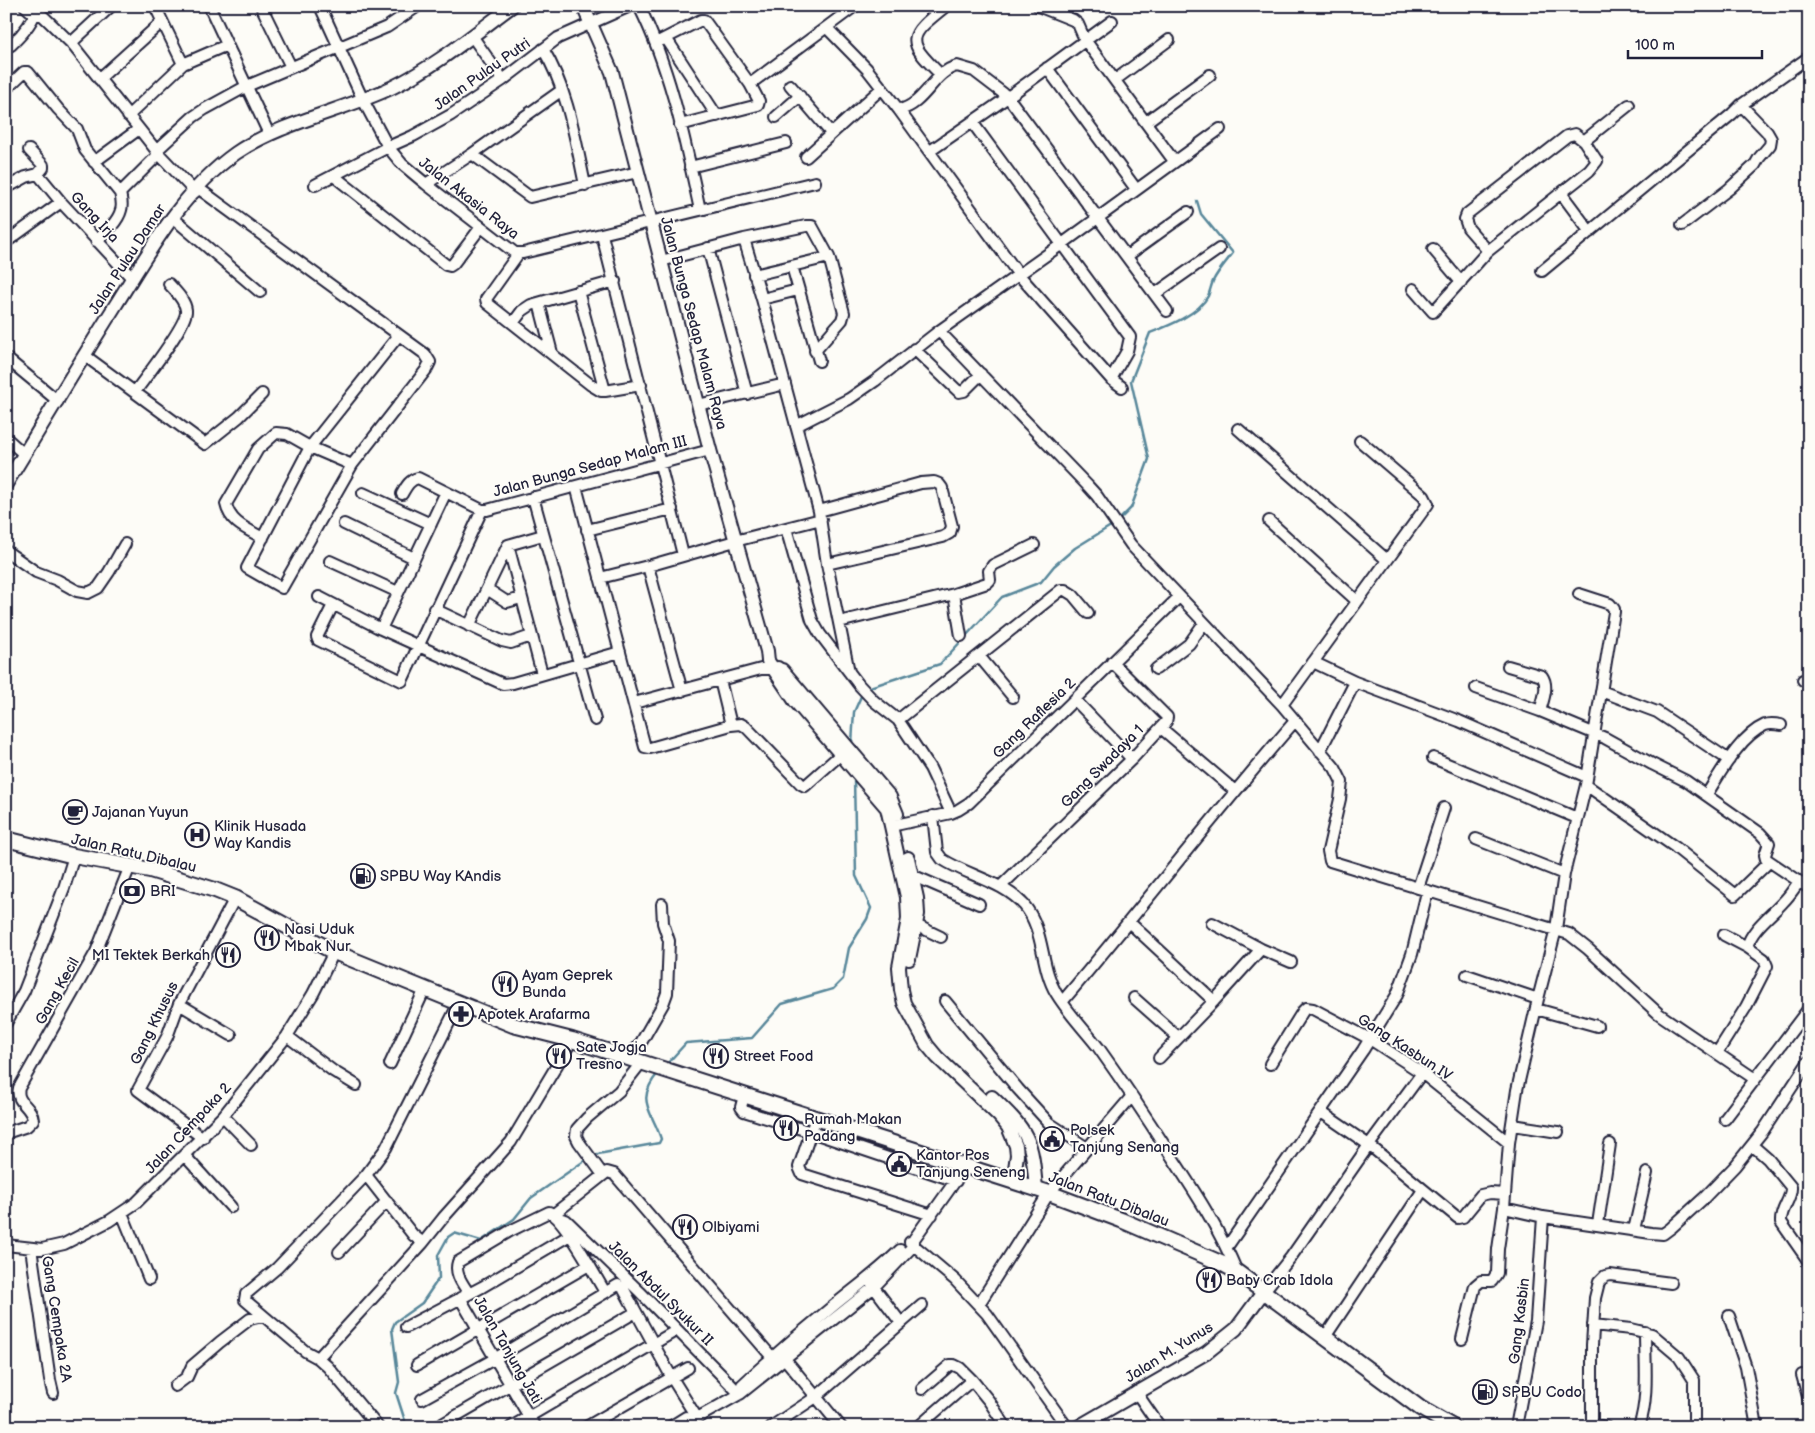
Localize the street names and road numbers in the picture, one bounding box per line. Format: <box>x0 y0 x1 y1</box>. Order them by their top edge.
street label: Jalan Pulau Putri <box>430 34 534 115</box>
street label: Jalan Akasia Raya <box>415 153 523 244</box>
street label: Gang Irja <box>66 188 123 247</box>
street label: Jalan Pulau Damar <box>85 200 170 318</box>
street label: Jalan Bunga Sedap Malam Raya <box>656 215 731 432</box>
street label: Jalan Bunga Sedap Malam III <box>491 431 689 501</box>
street label: Gang Raflesia 2 <box>989 674 1080 763</box>
street label: Gang Swadaya 1 <box>1057 721 1148 812</box>
street label: Jalan Ratu Dibalau <box>69 830 198 877</box>
street label: Gang Kecil <box>31 954 84 1028</box>
street label: Gang Khusus <box>126 978 183 1068</box>
street label: Gang Kasbun IV <box>1354 1010 1456 1086</box>
street label: Jalan Cempaka 2 <box>141 1079 236 1178</box>
street label: Jalan Ratu Dibalau <box>1046 1168 1172 1231</box>
street label: Jalan Abdul Syukur II <box>604 1237 717 1350</box>
street label: Gang Cempaka 2A <box>37 1255 76 1384</box>
street label: Gang Kasbin <box>1505 1277 1534 1365</box>
street label: Jalan Tanjung Jati <box>469 1293 546 1407</box>
street label: Jalan M. Yunus <box>1122 1318 1217 1387</box>

